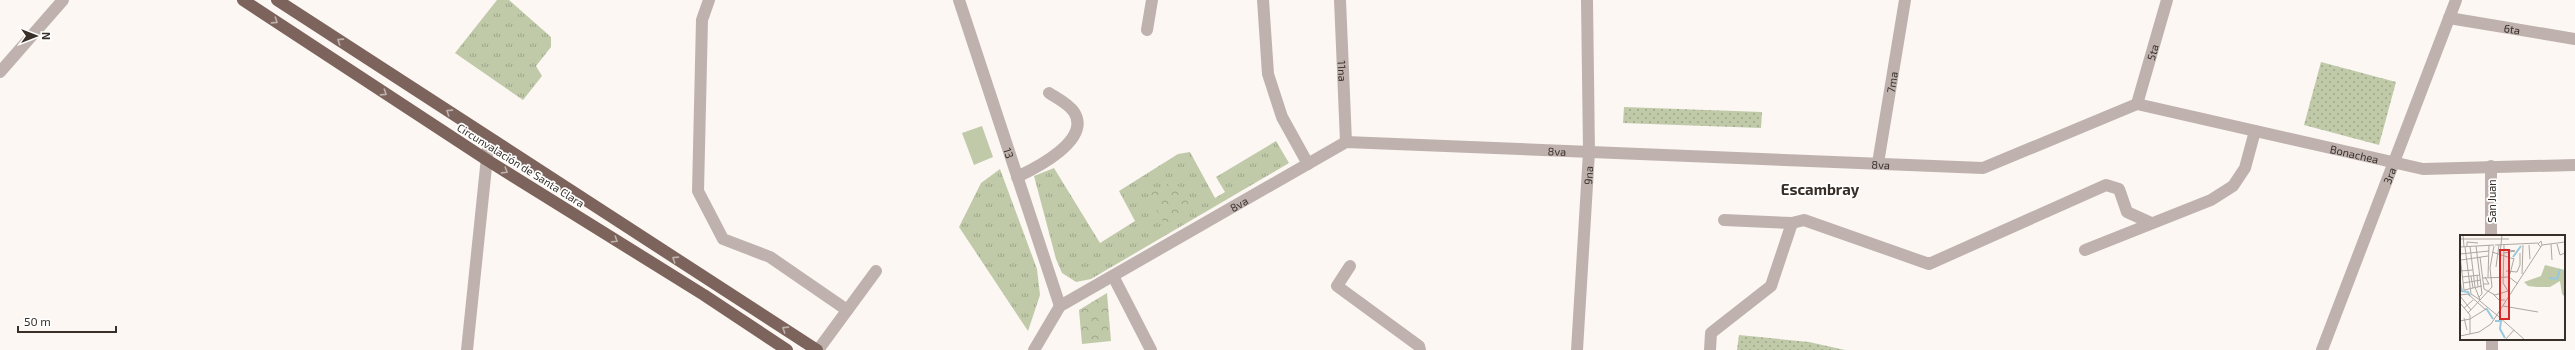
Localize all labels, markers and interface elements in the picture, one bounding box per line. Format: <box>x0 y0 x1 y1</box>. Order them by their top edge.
north arrow <box>16 16 56 56</box>
one-way arrow <box>271 17 278 24</box>
street label: 6ta <box>2503 21 2521 36</box>
text: N <box>40 32 53 40</box>
one-way arrow <box>337 38 344 45</box>
street label: 5ta <box>2143 43 2160 62</box>
street label: 11na <box>1336 60 1350 82</box>
street label: 7ma <box>1883 71 1900 94</box>
one-way arrow <box>380 88 387 95</box>
one-way arrow <box>446 109 453 116</box>
street label: Circunvalación de Santa Clara <box>455 120 587 210</box>
street label: Bonachea <box>2329 142 2380 165</box>
street label: 8va <box>1548 144 1567 157</box>
street label: 13 <box>1002 146 1017 160</box>
street label: 8va <box>1871 157 1890 171</box>
street label: 3ra <box>2380 165 2398 185</box>
one-way arrow <box>501 166 508 174</box>
street label: 9na <box>1581 166 1595 185</box>
street label: San Juan <box>2485 179 2498 223</box>
district label: Escambray <box>1781 180 1860 199</box>
street label: 8va <box>1227 193 1250 214</box>
one-way arrow <box>611 235 618 242</box>
inset map <box>2460 235 2565 340</box>
one-way arrow <box>672 256 679 263</box>
scale bar <box>18 308 116 334</box>
text: 50 m <box>24 314 51 328</box>
one-way arrow <box>782 327 789 334</box>

